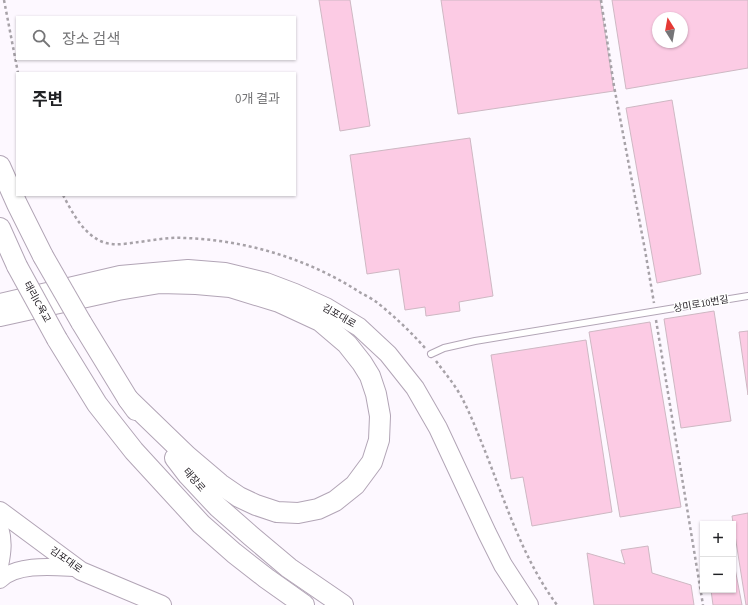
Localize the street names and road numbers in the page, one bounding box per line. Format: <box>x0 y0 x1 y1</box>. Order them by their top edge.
street label: 태리IC육교 <box>20 279 54 325</box>
street label: 상미로10번길 <box>672 292 730 316</box>
street label: 김포대로 <box>320 301 358 331</box>
street label: 태장로 <box>180 465 208 495</box>
street label: 김포대로 <box>47 544 85 576</box>

